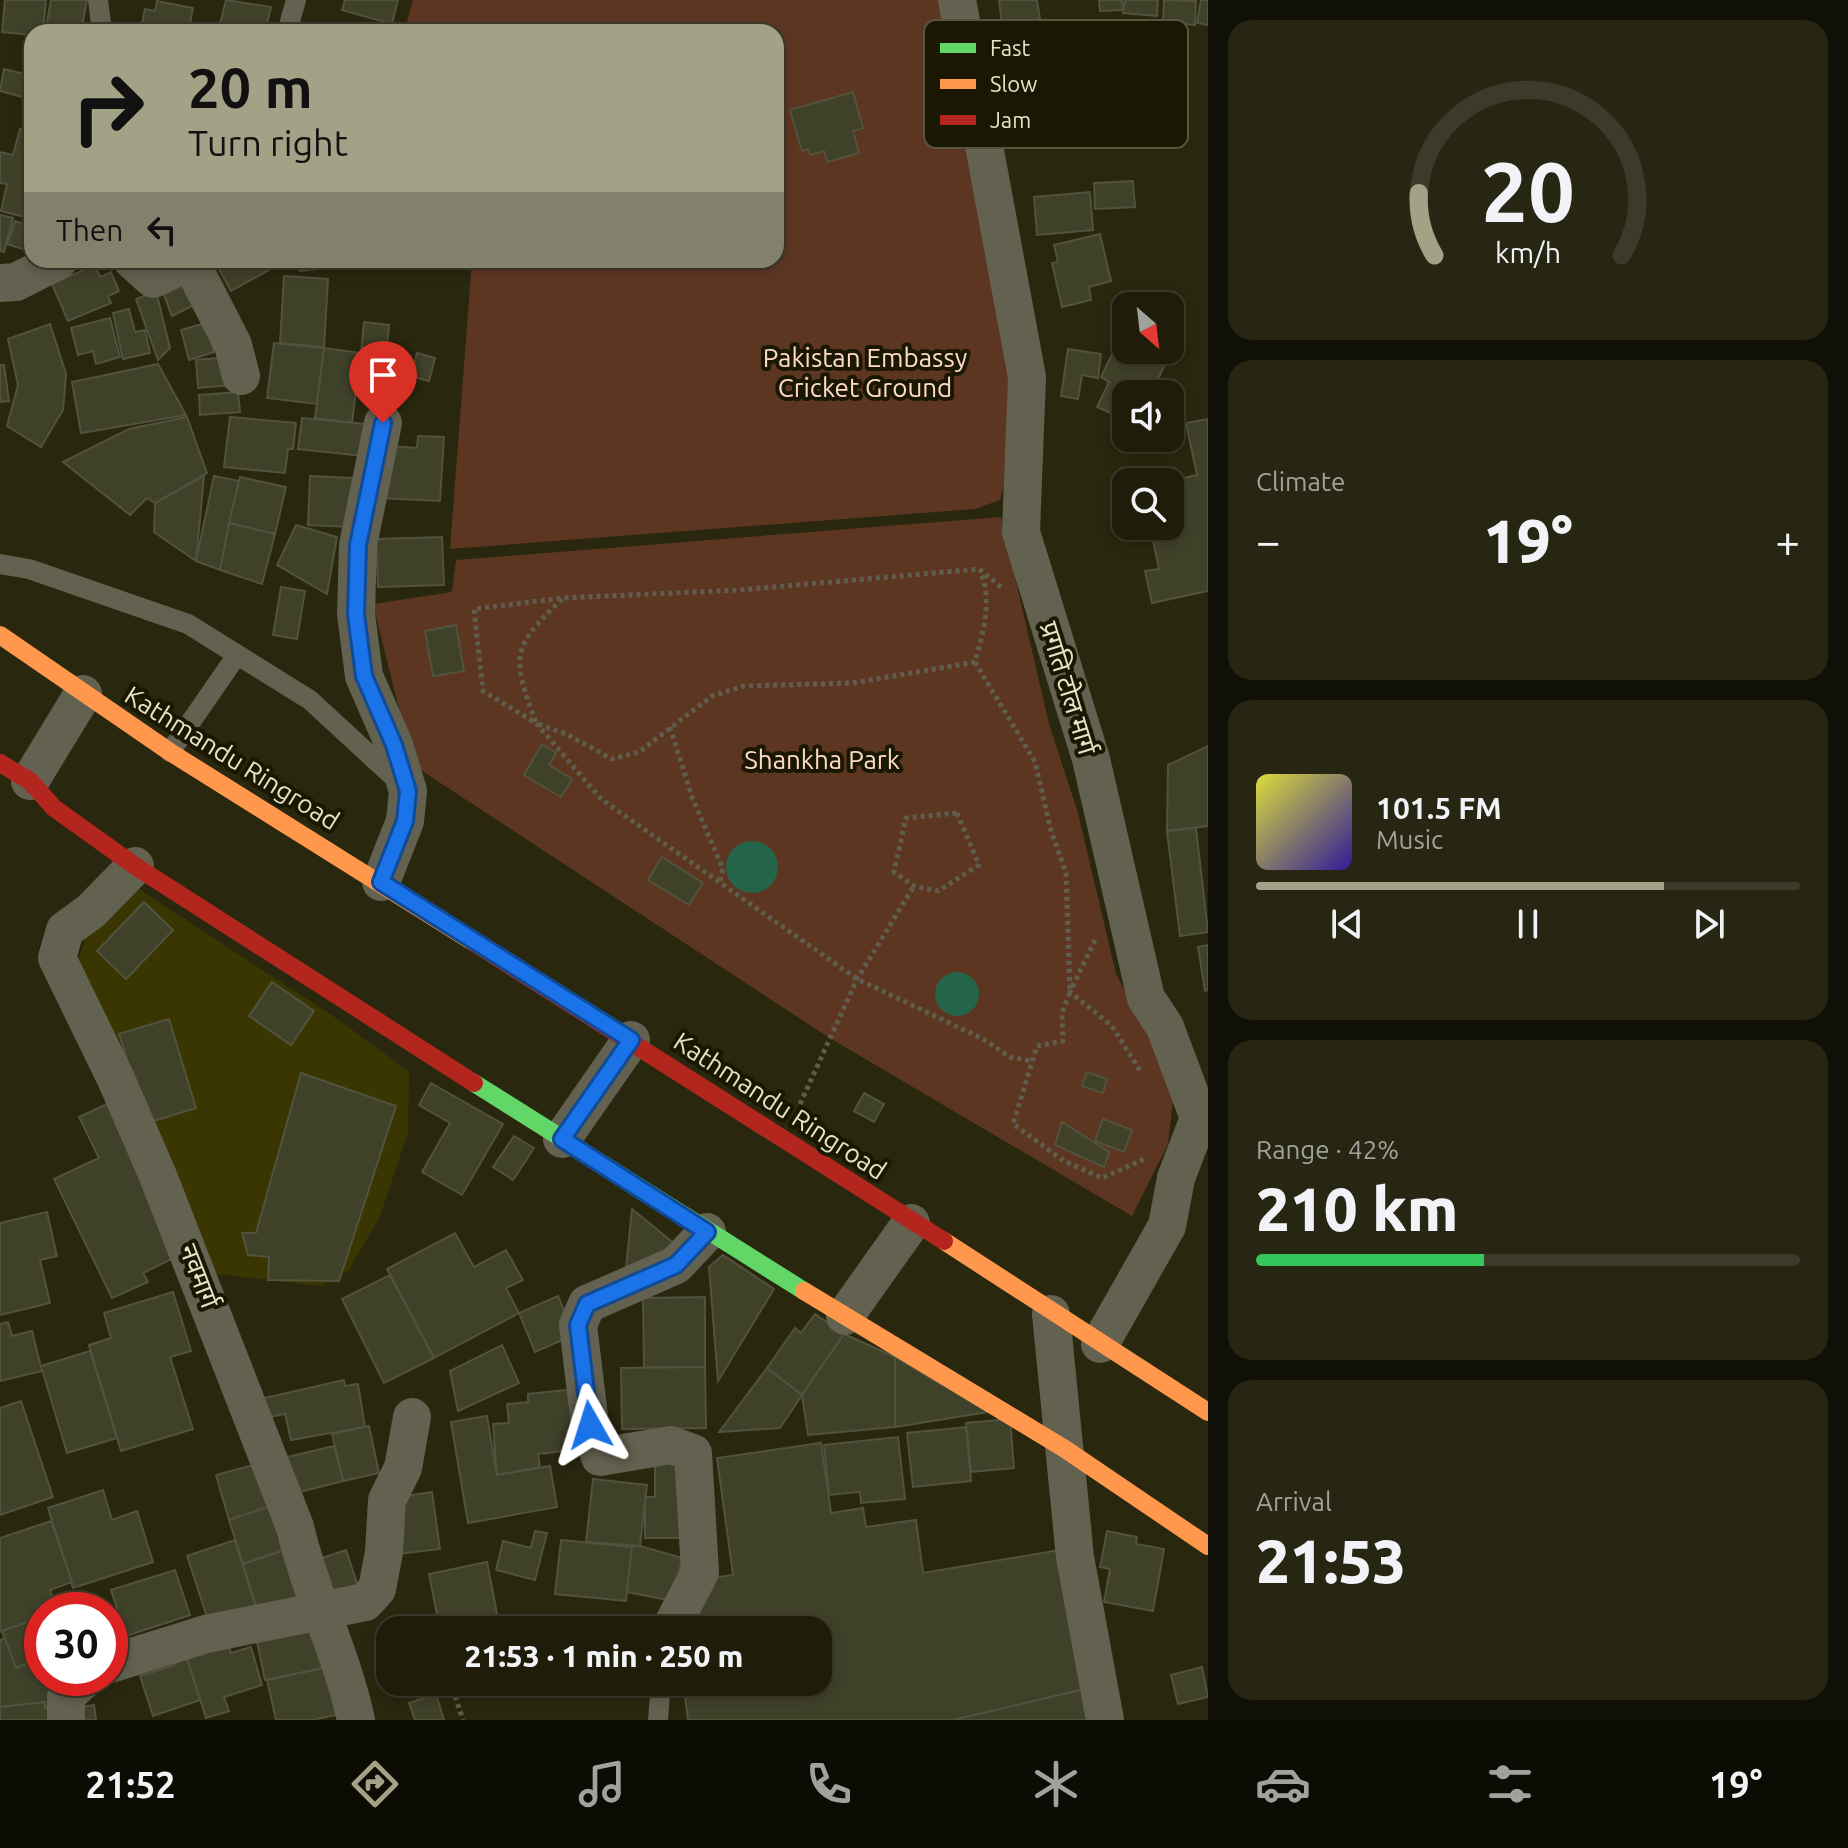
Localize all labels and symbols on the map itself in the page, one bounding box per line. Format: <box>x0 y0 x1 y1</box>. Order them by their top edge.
legend <box>924 20 1188 148</box>
text: Fast <box>990 35 1031 60</box>
text: Slow <box>990 71 1037 96</box>
text: Jam <box>990 107 1031 132</box>
north arrow <box>1112 292 1184 364</box>
pin <box>349 341 417 423</box>
park label: Pakistan Embassy Cricket Ground <box>763 343 967 402</box>
street label: प्रगति टोल मार्ग <box>1035 618 1103 759</box>
street label: Kathmandu Ringroad <box>120 680 345 835</box>
park label: Shankha Park <box>744 745 900 774</box>
street label: Kathmandu Ringroad <box>669 1026 892 1185</box>
street label: नवमार्ग <box>174 1240 225 1313</box>
position arrow <box>548 1383 632 1467</box>
speed limit sign: 30 <box>24 1592 128 1696</box>

